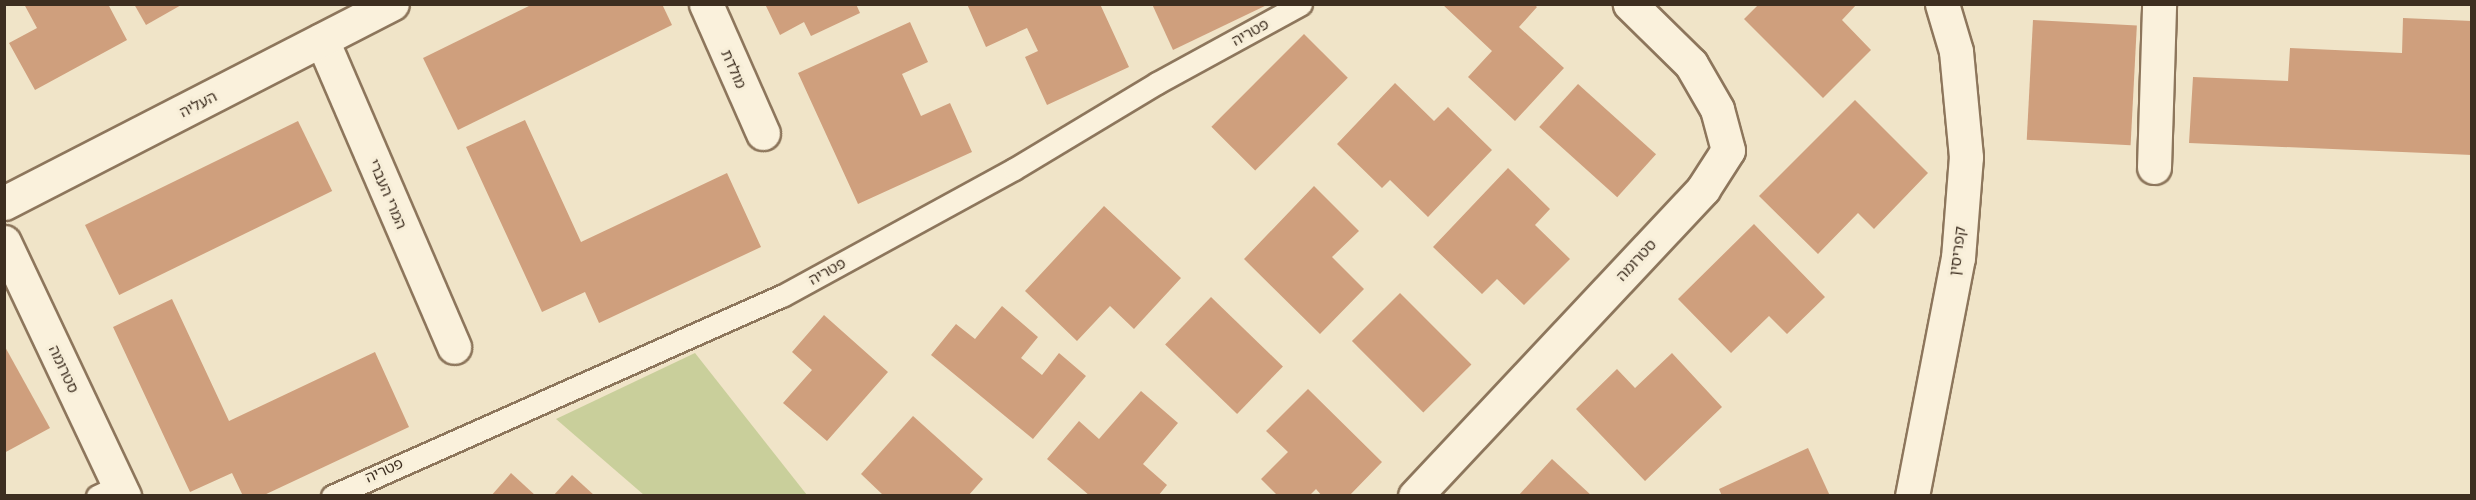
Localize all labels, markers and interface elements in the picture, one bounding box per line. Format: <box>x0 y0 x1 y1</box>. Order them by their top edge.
street label: פטריה <box>1228 15 1272 49</box>
street label: מולדת <box>718 47 750 91</box>
street label: העליה <box>176 87 220 121</box>
street label: המרי העברי <box>365 156 411 232</box>
street label: קפריסין <box>1945 225 1969 277</box>
street label: סטרומה <box>1612 235 1660 285</box>
street label: פטריה <box>805 254 849 288</box>
street label: סטרומה <box>45 342 83 396</box>
street label: פטריה <box>362 454 406 486</box>

